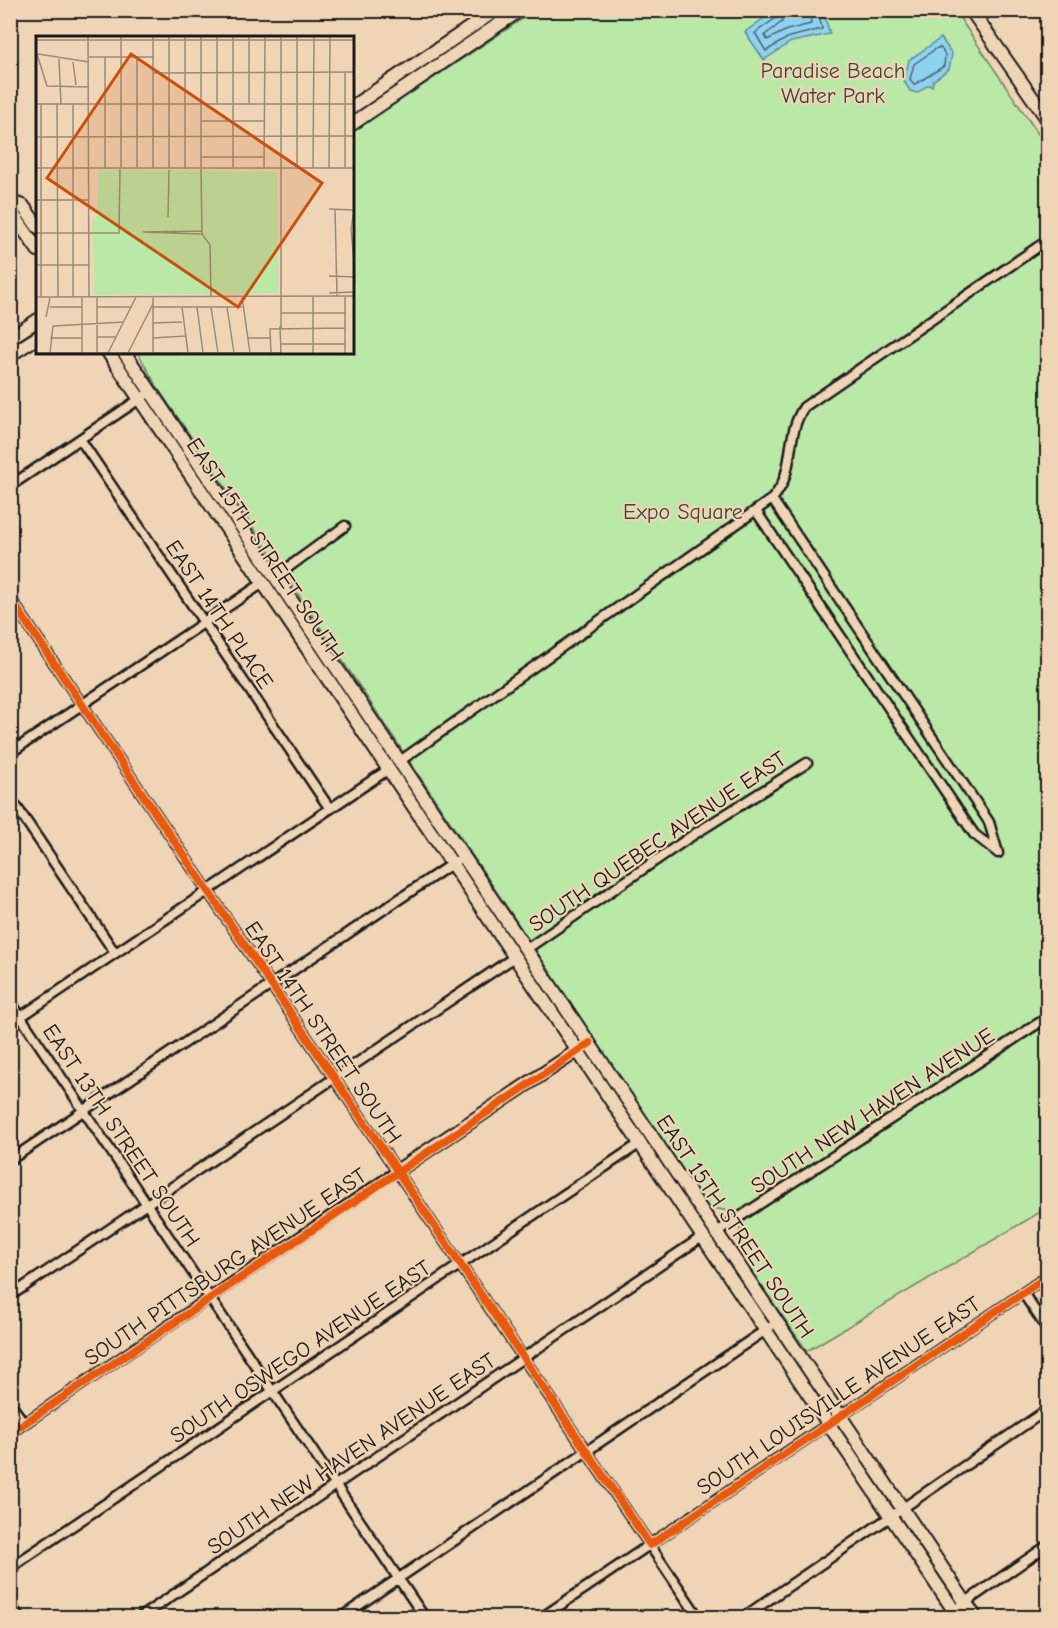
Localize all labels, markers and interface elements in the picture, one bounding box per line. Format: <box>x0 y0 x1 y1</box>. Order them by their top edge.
inset map <box>36 36 354 354</box>
park label: Paradise Beach Water Park <box>761 58 905 109</box>
street label: EAST 15TH STREET SOUTH <box>181 433 350 666</box>
park label: Expo Square <box>623 499 743 525</box>
street label: EAST 14TH PLACE <box>160 535 279 694</box>
street label: SOUTH QUEBEC AVENUE EAST <box>524 746 792 938</box>
street label: EAST 14TH STREET SOUTH <box>239 917 407 1148</box>
street label: EAST 13TH STREET SOUTH <box>37 1019 205 1252</box>
street label: SOUTH NEW HAVEN AVENUE <box>746 1022 999 1199</box>
street label: EAST 15TH STREET SOUTH <box>651 1110 820 1343</box>
street label: SOUTH PITTSBURG AVENUE EAST <box>80 1162 372 1371</box>
street label: SOUTH OSWEGO AVENUE EAST <box>165 1254 436 1449</box>
street label: SOUTH LOUISVILLE AVENUE EAST <box>692 1291 986 1501</box>
street label: SOUTH NEW HAVEN AVENUE EAST <box>203 1347 501 1560</box>

